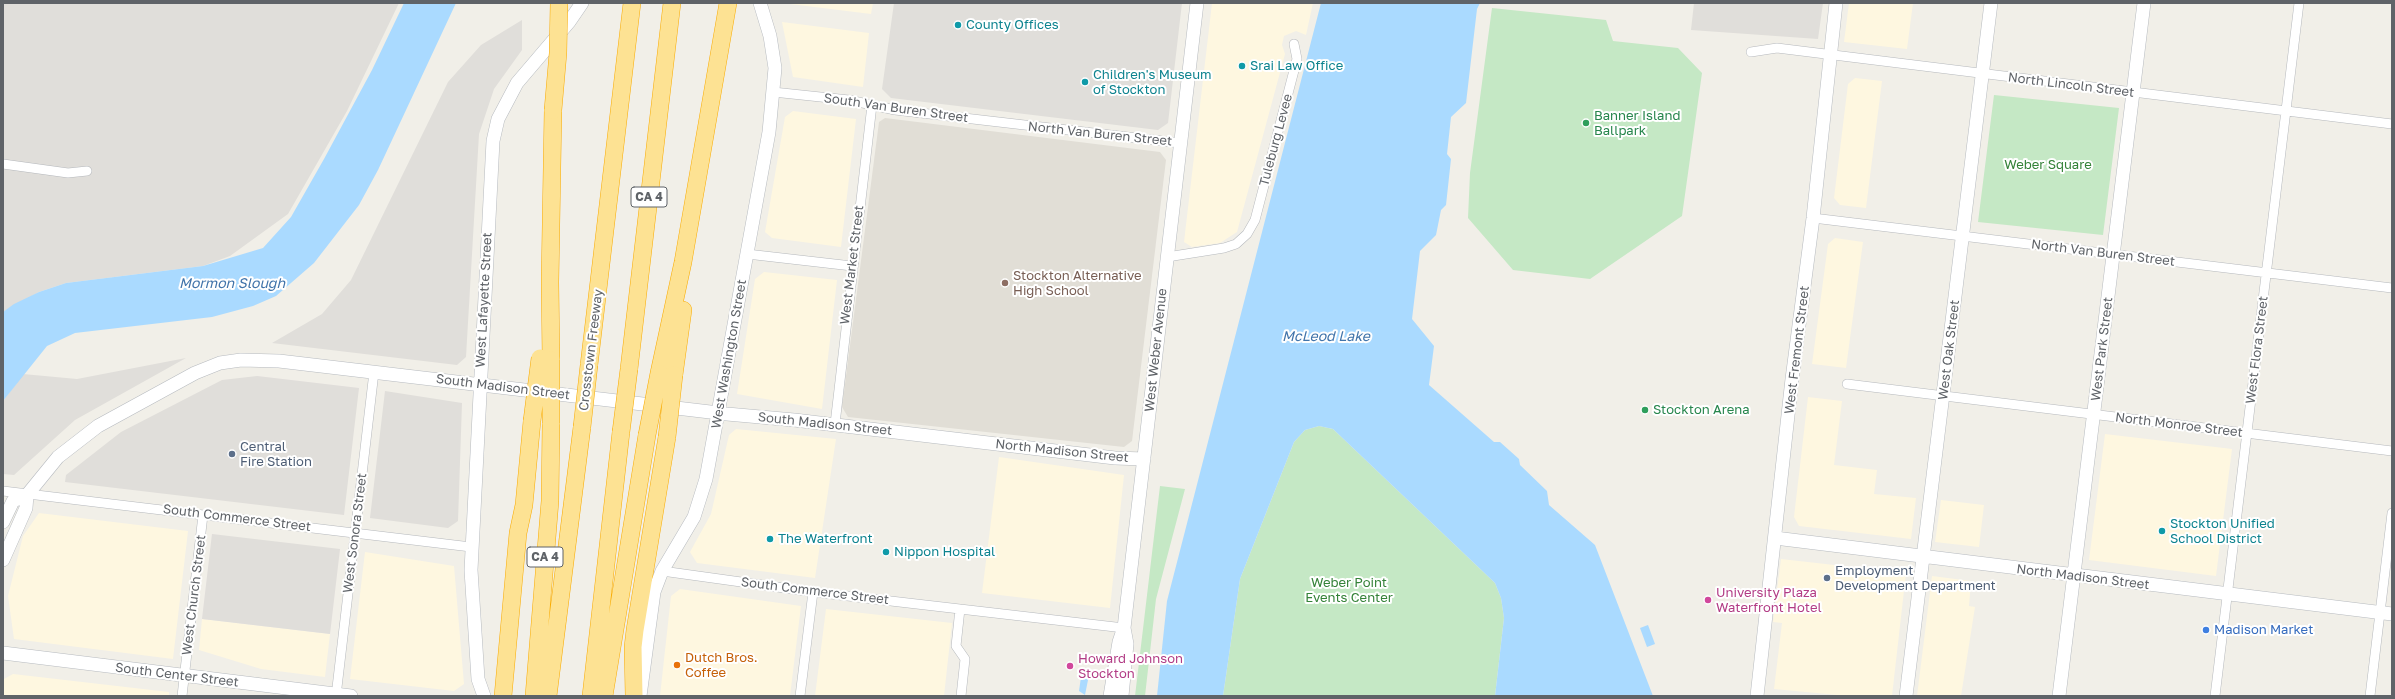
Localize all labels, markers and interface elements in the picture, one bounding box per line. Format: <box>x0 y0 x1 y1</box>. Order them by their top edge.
place label: County Offices <box>966 17 1059 33</box>
marker: County Offices <box>953 20 963 30</box>
place label: Srai Law Office <box>1250 58 1343 74</box>
marker: Srai Law Office <box>1237 61 1247 71</box>
place label: Children's Museum of Stockton <box>1093 67 1212 98</box>
street label: North Lincoln Street <box>2007 70 2135 100</box>
marker: Children's Museum of Stockton <box>1080 77 1090 87</box>
street label: South Van Buren Street <box>823 90 969 126</box>
street label: Tuleburg Levee <box>1256 92 1296 188</box>
place label: Banner Island Ballpark <box>1594 108 1680 139</box>
marker: Banner Island Ballpark <box>1581 118 1591 128</box>
street label: North Van Buren Street <box>1027 119 1173 149</box>
park label: Weber Square <box>2004 157 2092 173</box>
road number: CA 4 <box>631 187 667 207</box>
street label: West Market Street <box>837 205 867 325</box>
street label: West Lafayette Street <box>473 232 495 368</box>
street label: North Van Buren Street <box>2030 236 2176 270</box>
place label: Stockton Alternative High School <box>1013 268 1142 299</box>
water label: Mormon Slough <box>179 276 285 292</box>
street label: West Washington Street <box>708 278 750 430</box>
marker: Stockton Alternative High School <box>1000 278 1010 288</box>
street label: West Fremont Street <box>1781 285 1813 415</box>
street label: West Weber Avenue <box>1142 287 1170 413</box>
street label: Crosstown Freeway <box>576 288 606 412</box>
street label: West Flora Street <box>2243 295 2271 405</box>
street label: West Park Street <box>2088 296 2116 402</box>
street label: West Oak Street <box>1935 299 1963 401</box>
water label: McLeod Lake <box>1282 329 1370 345</box>
street label: South Madison Street <box>435 371 571 403</box>
place label: Stockton Arena <box>1653 402 1750 418</box>
marker: Stockton Arena <box>1640 405 1650 415</box>
street label: South Madison Street <box>757 409 893 439</box>
street label: North Monroe Street <box>2114 409 2244 441</box>
street label: North Madison Street <box>995 436 1129 466</box>
place label: Central Fire Station <box>240 439 312 470</box>
marker: Central Fire Station <box>227 449 237 459</box>
street label: West Sonora Street <box>340 472 370 594</box>
street label: South Commerce Street <box>162 501 312 535</box>
place label: Stockton Unified School District <box>2170 516 2275 547</box>
marker: Stockton Unified School District <box>2157 526 2167 536</box>
place label: The Waterfront <box>778 531 873 547</box>
street label: West Church Street <box>179 534 209 656</box>
marker: The Waterfront <box>765 534 775 544</box>
place label: Nippon Hospital <box>894 544 995 560</box>
road number: CA 4 <box>527 547 563 567</box>
marker: Nippon Hospital <box>881 547 891 557</box>
street label: North Madison Street <box>2016 561 2150 593</box>
place label: Employment Development Department <box>1835 563 1996 594</box>
marker: Employment Development Department <box>1822 573 1832 583</box>
street label: South Commerce Street <box>740 574 890 608</box>
park label: Weber Point Events Center <box>1305 575 1393 606</box>
place label: University Plaza Waterfront Hotel <box>1716 585 1822 616</box>
marker: University Plaza Waterfront Hotel <box>1703 595 1713 605</box>
place label: Madison Market <box>2214 622 2313 638</box>
marker: Madison Market <box>2201 625 2211 635</box>
place label: Dutch Bros. Coffee <box>685 650 758 681</box>
place label: Howard Johnson Stockton <box>1078 651 1183 682</box>
street label: South Center Street <box>114 660 240 690</box>
marker: Dutch Bros. Coffee <box>672 660 682 670</box>
marker: Howard Johnson Stockton <box>1065 661 1075 671</box>

